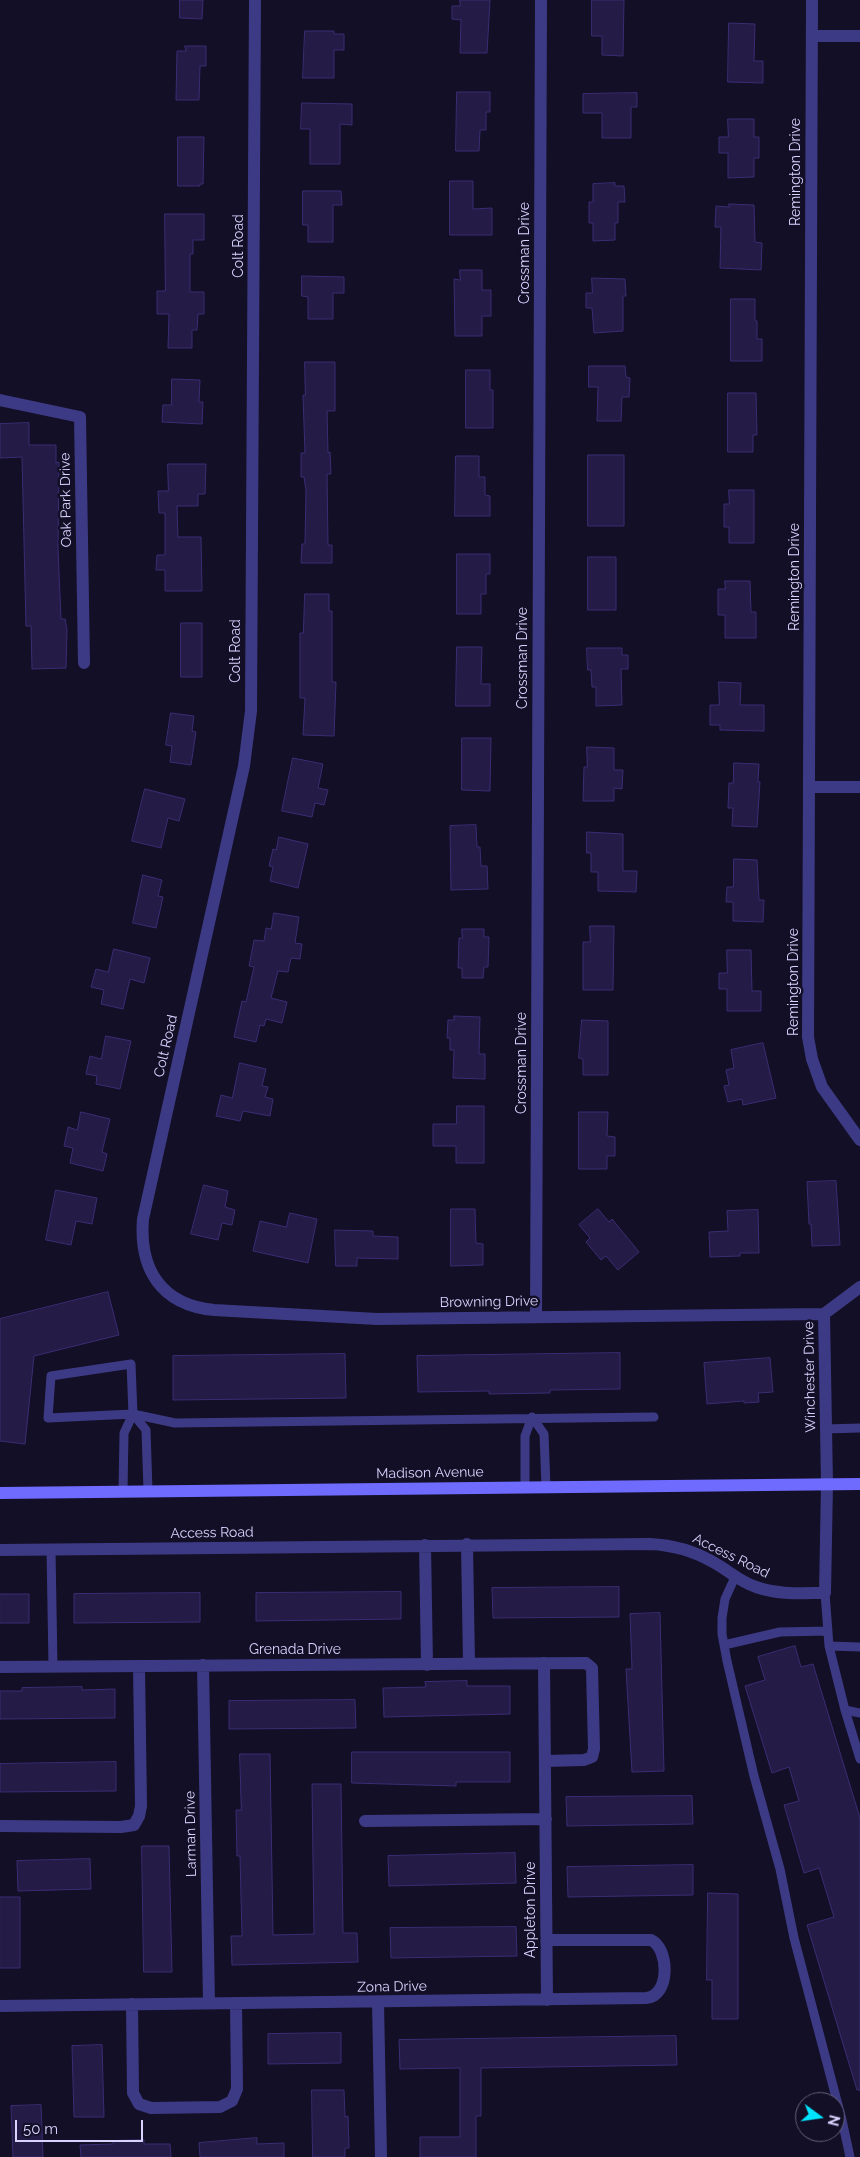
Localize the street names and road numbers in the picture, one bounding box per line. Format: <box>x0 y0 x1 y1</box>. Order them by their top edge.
street label: Remington Drive <box>788 118 804 226</box>
street label: Crossman Drive <box>517 202 533 304</box>
street label: Colt Road <box>231 214 247 278</box>
street label: Oak Park Drive <box>57 453 75 547</box>
street label: Remington Drive <box>787 523 803 631</box>
street label: Crossman Drive <box>515 607 531 709</box>
street label: Colt Road <box>228 619 244 683</box>
street label: Remington Drive <box>786 928 802 1036</box>
street label: Crossman Drive <box>514 1012 530 1114</box>
street label: Colt Road <box>151 1013 181 1079</box>
street label: Browning Drive <box>440 1293 538 1311</box>
street label: Winchester Drive <box>801 1321 819 1433</box>
street label: Madison Avenue <box>376 1464 484 1482</box>
street label: Access Road <box>170 1524 254 1542</box>
street label: Access Road <box>690 1530 772 1582</box>
street label: Grenada Drive <box>249 1642 341 1658</box>
street label: Larman Drive <box>182 1791 200 1877</box>
street label: Appleton Drive <box>523 1862 539 1958</box>
street label: Zona Drive <box>357 1978 427 1996</box>

